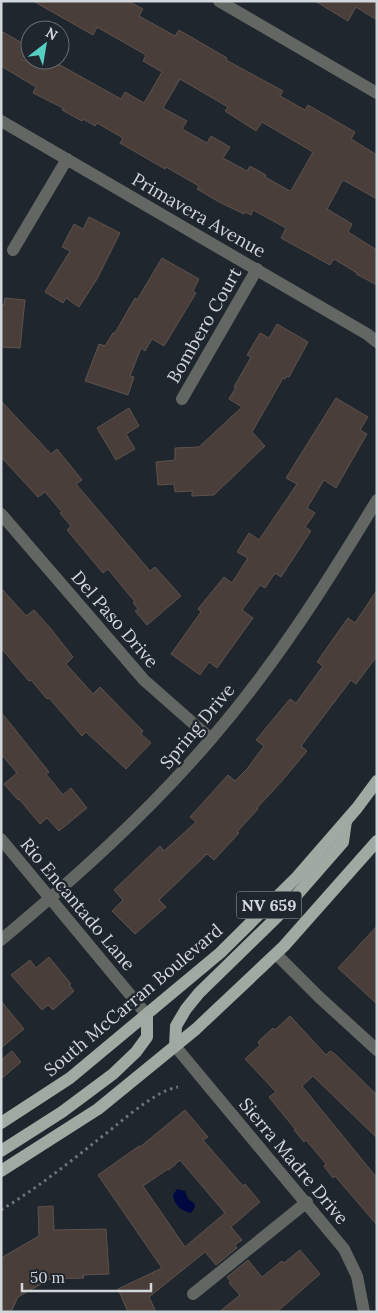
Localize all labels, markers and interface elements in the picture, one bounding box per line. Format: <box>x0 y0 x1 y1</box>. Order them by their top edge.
north arrow <box>20 20 70 70</box>
text: N <box>42 23 61 44</box>
street label: Primavera Avenue <box>128 167 270 263</box>
street label: Bombero Court <box>162 263 246 387</box>
street label: Del Paso Drive <box>66 566 164 673</box>
street label: Spring Drive <box>155 678 239 773</box>
street label: Rio Encantado Lane <box>16 833 140 975</box>
road number: NV 659 <box>236 892 302 918</box>
street label: South McCarran Boulevard <box>39 918 227 1081</box>
street label: Sierra Madre Drive <box>234 1093 354 1229</box>
scale bar <box>22 1260 151 1292</box>
text: 50 m <box>30 1268 65 1287</box>

